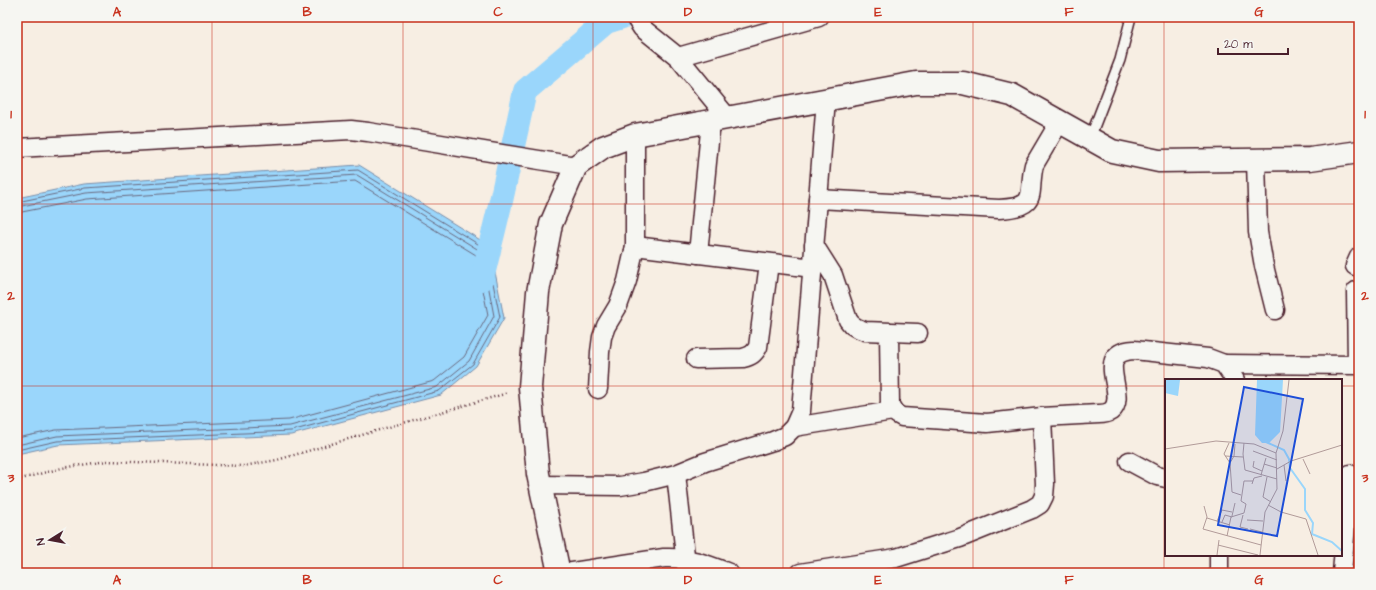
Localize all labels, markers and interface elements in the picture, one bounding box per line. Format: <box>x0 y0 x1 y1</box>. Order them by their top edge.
text: A <box>113 3 122 21</box>
text: B <box>302 3 312 21</box>
text: C <box>493 3 503 21</box>
text: D <box>684 3 693 21</box>
text: E <box>874 3 882 21</box>
text: F <box>1064 3 1074 21</box>
text: G <box>1254 3 1264 21</box>
scale bar <box>1218 30 1288 56</box>
text: 20 m <box>1224 36 1253 53</box>
text: 1 <box>10 105 12 123</box>
text: 1 <box>1364 105 1366 123</box>
text: 2 <box>6 287 15 305</box>
text: 2 <box>1360 287 1369 305</box>
inset map <box>1165 379 1342 556</box>
text: 3 <box>7 469 15 487</box>
text: 3 <box>1361 469 1369 487</box>
north arrow <box>30 520 70 560</box>
text: N <box>33 537 49 547</box>
text: A <box>113 571 122 589</box>
text: B <box>302 571 312 589</box>
text: C <box>493 571 503 589</box>
text: D <box>684 571 693 589</box>
text: E <box>874 571 882 589</box>
text: F <box>1064 571 1074 589</box>
text: G <box>1254 571 1264 589</box>

